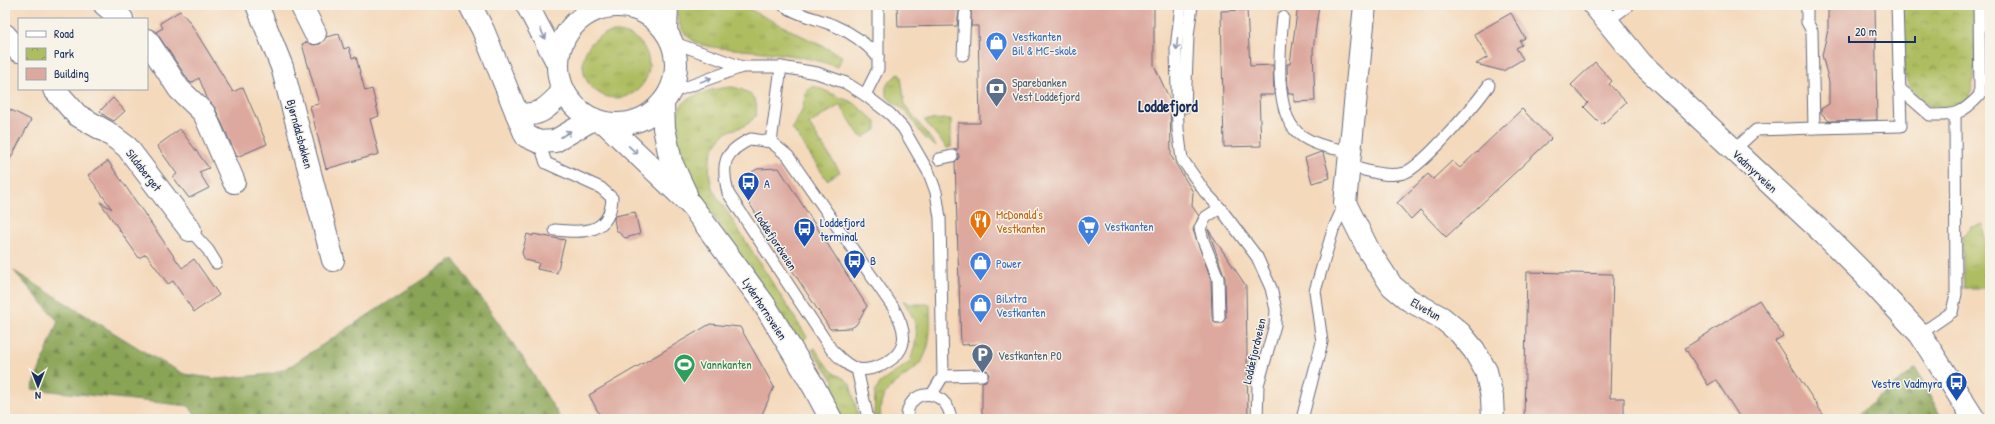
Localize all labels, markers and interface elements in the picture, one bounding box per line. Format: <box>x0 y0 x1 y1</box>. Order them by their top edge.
legend <box>18 18 148 90</box>
scale bar <box>1849 18 1915 44</box>
text: 20 m <box>1855 23 1877 40</box>
text: Road <box>54 25 74 42</box>
one-way arrow <box>540 28 547 40</box>
place label: Vestkanten Bil & MC-skole <box>1012 28 1077 59</box>
shop icon: Vestkanten Bil & MC-skole <box>984 30 1010 63</box>
one-way arrow <box>1173 37 1181 50</box>
text: Park <box>54 45 74 62</box>
text: Building <box>54 65 89 82</box>
place label: Sparebanken Vest Loddefjord <box>1012 74 1080 105</box>
one-way arrow <box>699 76 712 83</box>
bank icon: Sparebanken Vest Loddefjord <box>984 76 1010 109</box>
district label: Loddefjord <box>1138 95 1199 117</box>
street label: Bjørndalsbakken <box>283 98 317 170</box>
one-way arrow <box>560 130 571 138</box>
street label: Sildaberget <box>122 145 166 195</box>
one-way arrow <box>628 145 638 155</box>
street label: Vadmyrveien <box>1729 146 1781 196</box>
bus stop icon: A <box>736 170 762 203</box>
place label: A <box>764 175 770 192</box>
place label: McDonald's Vestkanten <box>996 206 1046 237</box>
street label: Loddefjordveien <box>751 208 801 274</box>
restaurant icon: McDonald's Vestkanten <box>967 208 993 241</box>
supermarket icon: Vestkanten <box>1075 213 1101 246</box>
place label: Loddefjord terminal <box>820 214 865 245</box>
bus stop icon: Loddefjord terminal <box>791 216 817 249</box>
place label: Vestkanten <box>1104 218 1154 235</box>
bus stop icon: B <box>842 247 868 280</box>
shop icon: Power <box>968 250 994 283</box>
place label: B <box>870 252 876 269</box>
place label: Power <box>996 255 1022 272</box>
street label: Lyderhornsveien <box>739 275 791 343</box>
place label: Bilxtra Vestkanten <box>996 290 1046 321</box>
shop icon: Bilxtra Vestkanten <box>968 292 994 325</box>
street label: Elvetun <box>1408 294 1444 324</box>
street label: Loddefjordveien <box>1238 316 1270 386</box>
parking icon: Vestkanten P0 <box>969 342 995 375</box>
place label: Vestkanten P0 <box>998 347 1062 364</box>
sports icon: Vannkanten <box>671 351 697 384</box>
place label: Vannkanten <box>700 356 752 373</box>
north arrow <box>18 366 58 406</box>
bus stop icon: Vestre Vadmyra <box>1944 370 1970 403</box>
place label: Vestre Vadmyra <box>1871 375 1942 392</box>
text: N <box>35 389 41 403</box>

